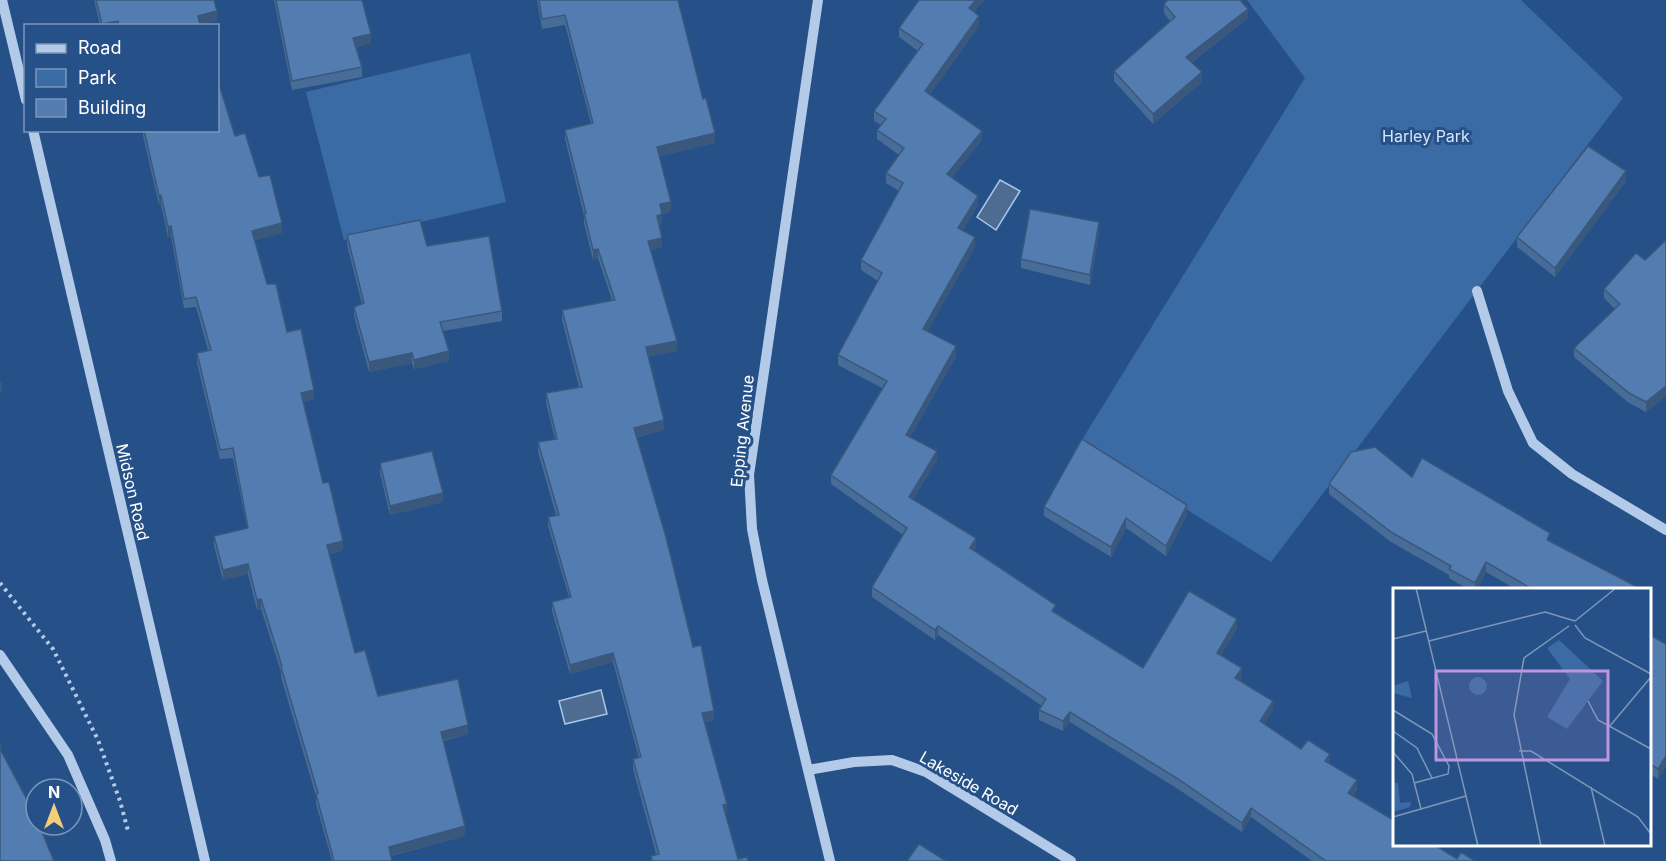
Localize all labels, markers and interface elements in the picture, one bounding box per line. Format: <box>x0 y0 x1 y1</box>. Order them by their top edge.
legend <box>24 24 219 132</box>
text: Road <box>78 37 121 58</box>
text: Park <box>78 67 117 88</box>
text: Building <box>78 97 146 118</box>
park label: Harley Park <box>1382 126 1470 146</box>
street label: Epping Avenue <box>726 374 758 488</box>
street label: Midson Road <box>112 442 154 542</box>
inset map <box>1393 588 1651 846</box>
street label: Lakeside Road <box>916 747 1022 819</box>
north arrow <box>24 777 84 837</box>
text: N <box>48 782 60 802</box>

